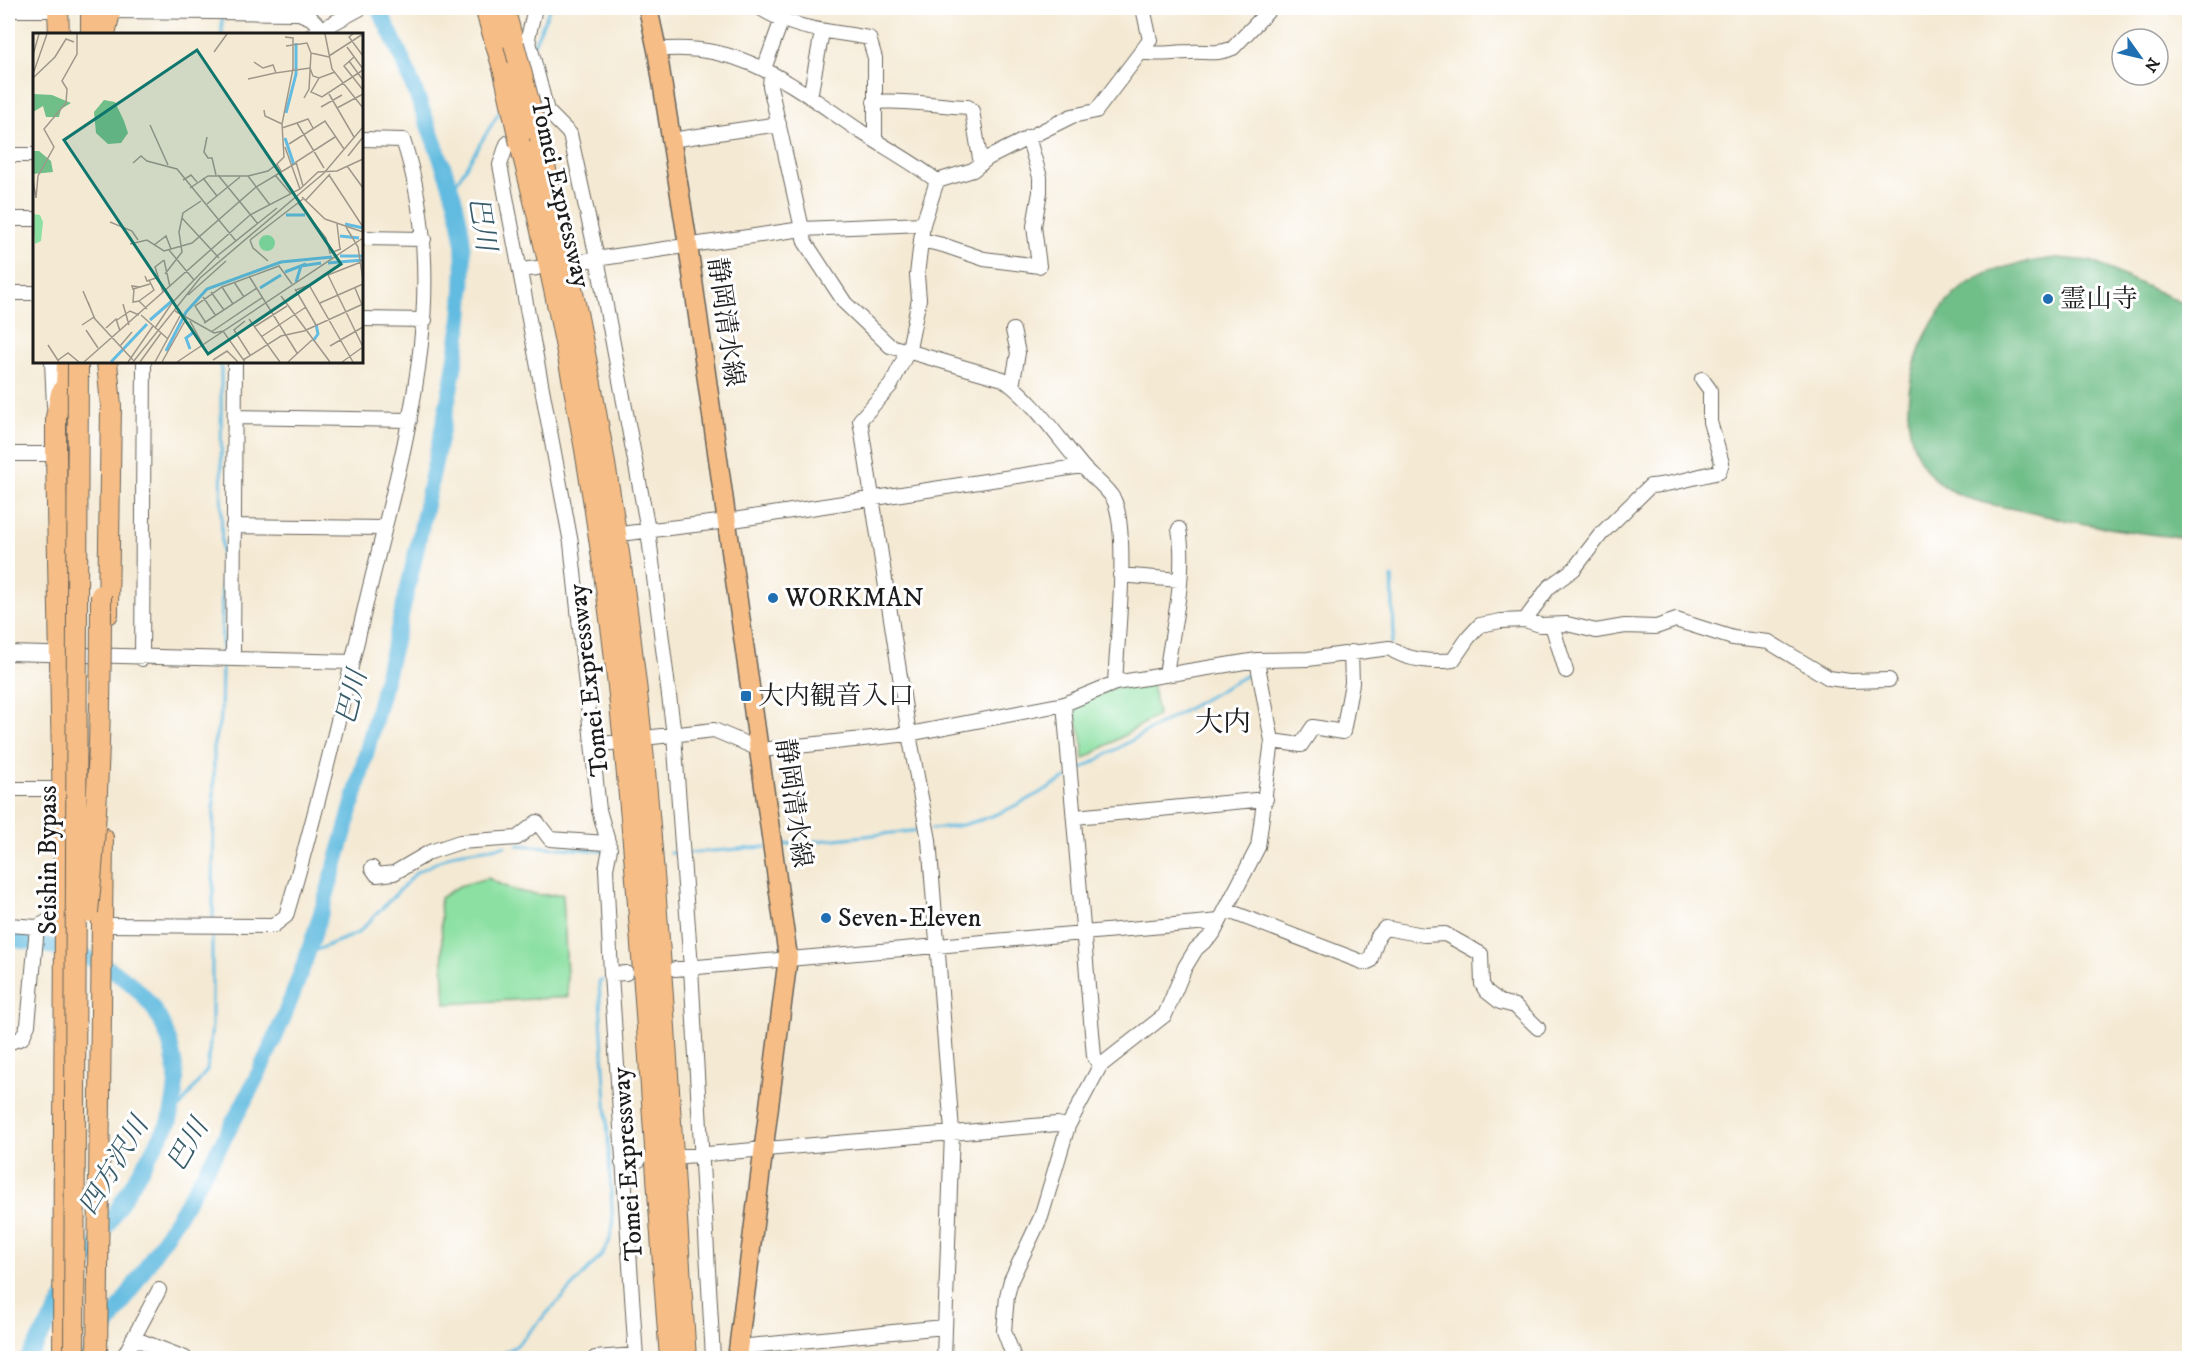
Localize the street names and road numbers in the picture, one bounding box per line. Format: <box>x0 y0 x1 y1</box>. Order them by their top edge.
street label: Tomei Expressway <box>522 95 598 292</box>
street label: 静岡清水線 <box>700 255 750 389</box>
street label: Tomei Expressway <box>561 581 617 778</box>
street label: 静岡清水線 <box>768 736 818 870</box>
street label: Seishin Bypass <box>32 785 65 935</box>
street label: Tomei Expressway <box>605 1066 651 1262</box>

